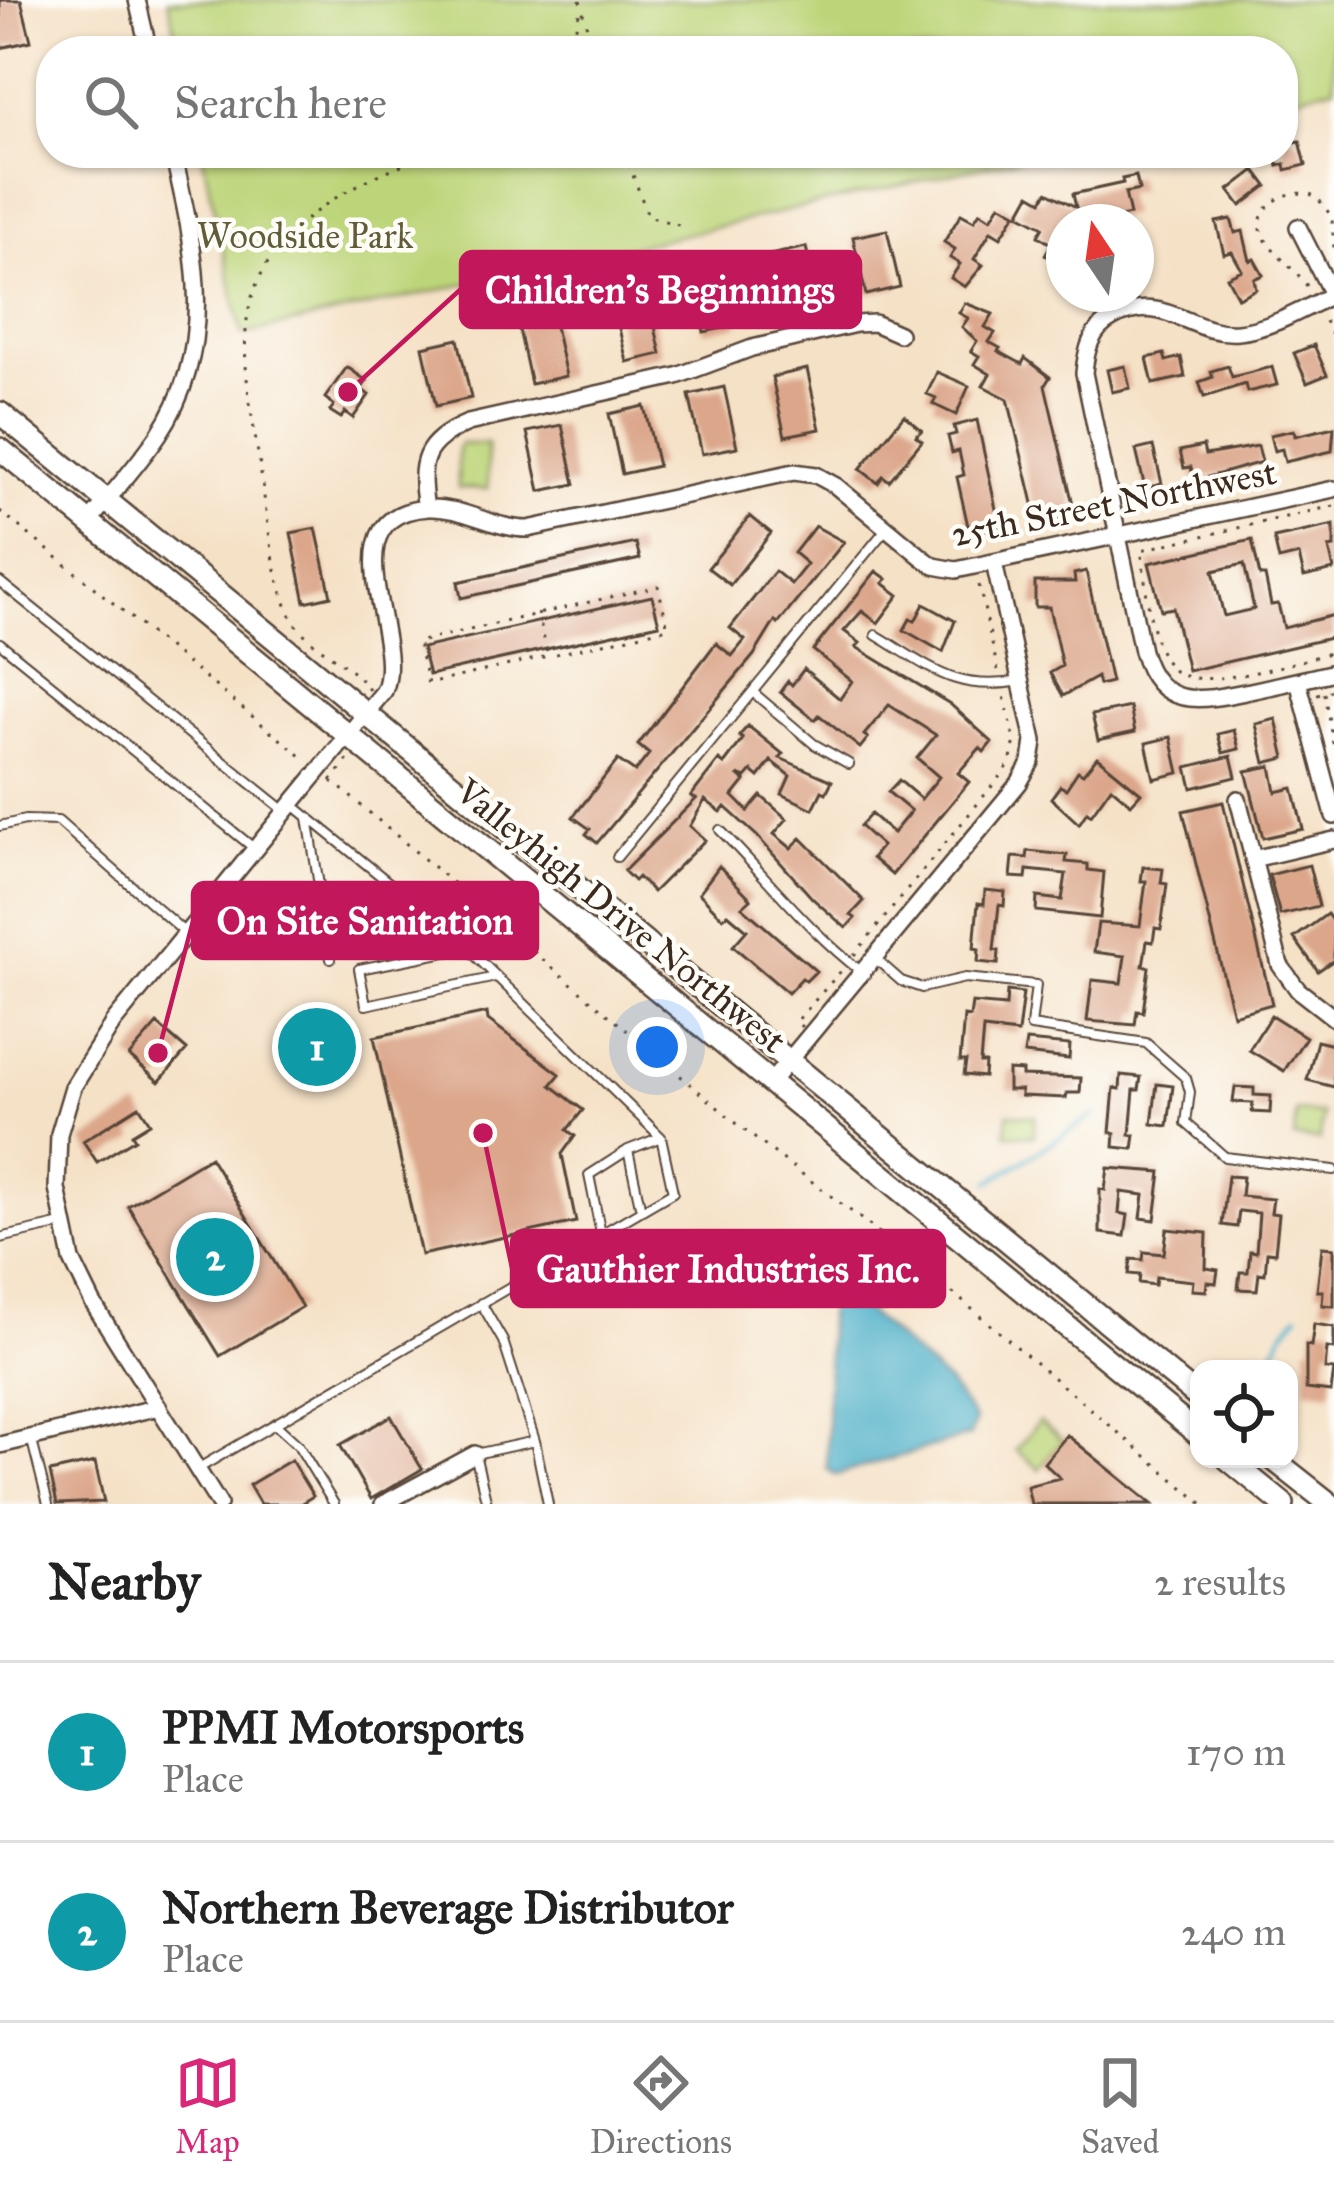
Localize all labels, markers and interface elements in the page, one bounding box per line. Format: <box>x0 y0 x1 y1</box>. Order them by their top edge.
search box <box>36 36 1298 168</box>
icon: search <box>78 69 144 135</box>
text: Search here <box>174 75 387 130</box>
north arrow <box>1046 204 1154 312</box>
park label: Woodside Park <box>197 214 413 258</box>
callout: Children's Beginnings <box>461 252 860 327</box>
text: Children's Beginnings <box>485 266 835 314</box>
street label: 25th Street Northwest <box>948 450 1280 556</box>
street label: Valleyhigh Drive Northwest <box>446 769 795 1063</box>
callout: On Site Sanitation <box>193 883 537 958</box>
text: On Site Sanitation <box>217 897 513 945</box>
pin: 1 <box>278 1002 356 1092</box>
your location <box>627 1017 687 1077</box>
pin: 2 <box>176 1212 254 1302</box>
callout: Gauthier Industries Inc. <box>512 1231 944 1306</box>
text: Gauthier Industries Inc. <box>536 1245 920 1293</box>
map controls <box>1190 1360 1298 1468</box>
button: locate <box>1190 1360 1298 1468</box>
text: Nearby <box>48 1551 200 1613</box>
text: 2 results <box>1154 1558 1286 1606</box>
text: PPMI Motorsports <box>162 1700 524 1755</box>
text: 1 <box>79 1728 95 1776</box>
text: 170 m <box>1186 1728 1286 1776</box>
text: Place <box>162 1755 244 1803</box>
text: Northern Beverage Distributor <box>162 1880 734 1935</box>
text: 2 <box>77 1908 97 1956</box>
text: 240 m <box>1181 1908 1286 1956</box>
text: Place <box>162 1935 244 1983</box>
tab: Map <box>175 2050 241 2162</box>
tab: Directions <box>590 2050 732 2162</box>
tab: Saved <box>1081 2050 1159 2162</box>

